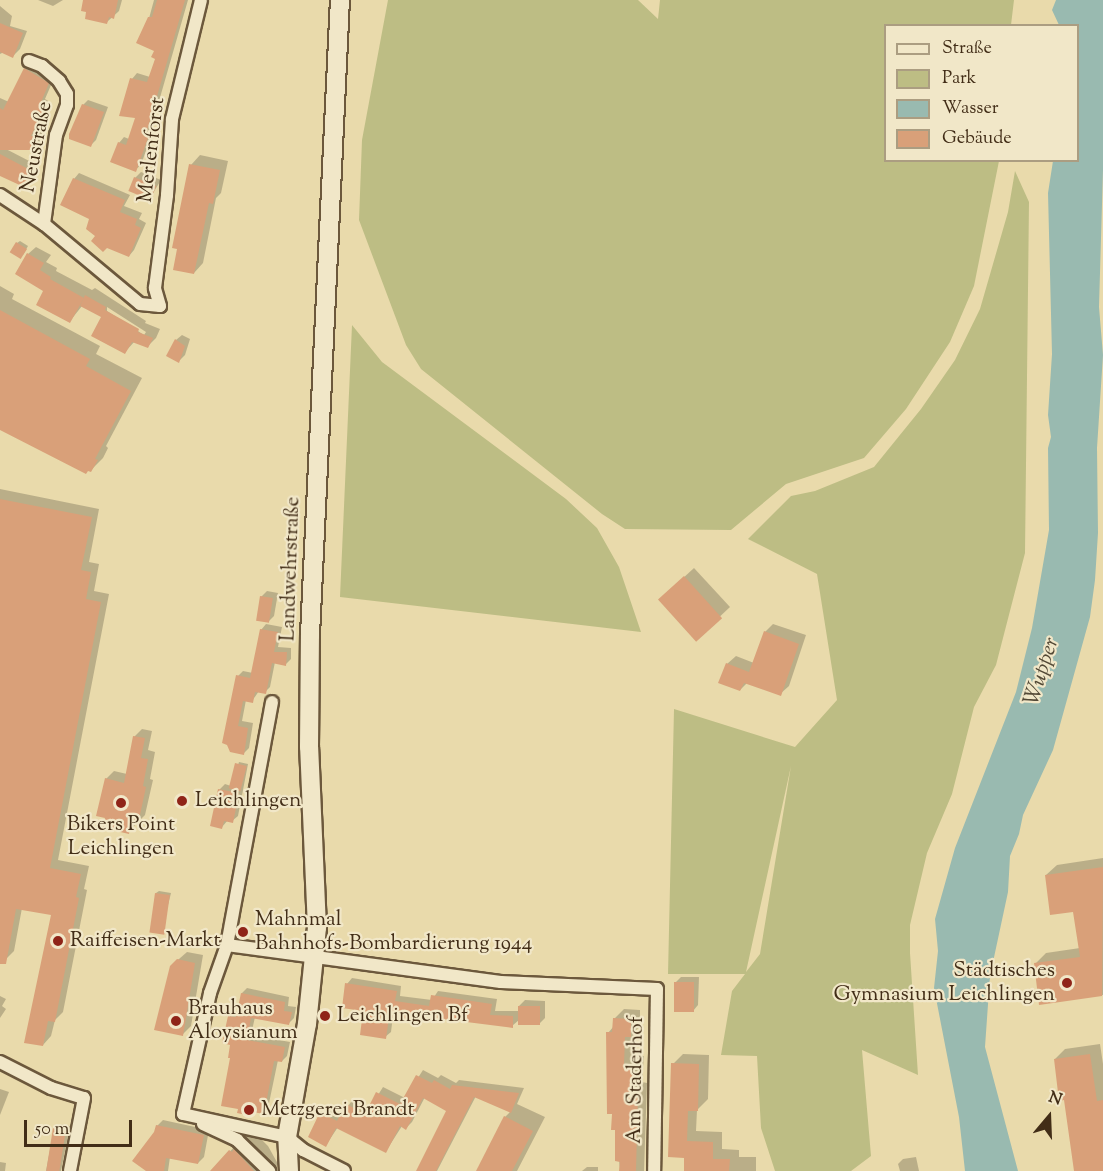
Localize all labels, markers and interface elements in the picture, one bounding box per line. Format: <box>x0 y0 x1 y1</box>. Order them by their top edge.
legend <box>884 24 1079 162</box>
text: Straße <box>942 36 992 62</box>
text: Park <box>942 66 976 92</box>
street label: Merlenforst <box>133 96 171 204</box>
text: Wasser <box>942 96 999 122</box>
street label: Neustraße <box>16 99 58 195</box>
text: Gebäude <box>942 126 1012 152</box>
street label: Landwehrstraße <box>276 496 306 642</box>
water label: Wupper <box>1020 635 1066 709</box>
place label: Leichlingen <box>195 788 301 814</box>
marker: Leichlingen <box>173 792 191 810</box>
marker: Bikers Point Leichlingen <box>114 796 128 810</box>
place label: Bikers Point Leichlingen <box>67 812 175 862</box>
place label: Mahnmal Bahnhofs-Bombardierung 1944 <box>255 907 532 957</box>
marker: Mahnmal Bahnhofs-Bombardierung 1944 <box>236 925 250 939</box>
place label: Raiffeisen-Markt <box>70 928 221 954</box>
marker: Raiffeisen-Markt <box>51 934 65 948</box>
place label: Städtisches Gymnasium Leichlingen <box>833 958 1055 1008</box>
marker: Städtisches Gymnasium Leichlingen <box>1060 976 1074 990</box>
place label: Brauhaus Aloysianum <box>188 996 298 1046</box>
place label: Leichlingen Bf <box>337 1003 468 1029</box>
marker: Leichlingen Bf <box>318 1009 332 1023</box>
marker: Brauhaus Aloysianum <box>169 1014 183 1028</box>
street label: Am Staderhof <box>622 1016 650 1144</box>
north arrow <box>1019 1087 1079 1147</box>
text: N <box>1045 1087 1065 1112</box>
place label: Metzgerei Brandt <box>261 1097 415 1123</box>
marker: Metzgerei Brandt <box>242 1103 256 1117</box>
scale bar <box>27 1108 135 1146</box>
text: 50 m <box>35 1117 69 1143</box>

